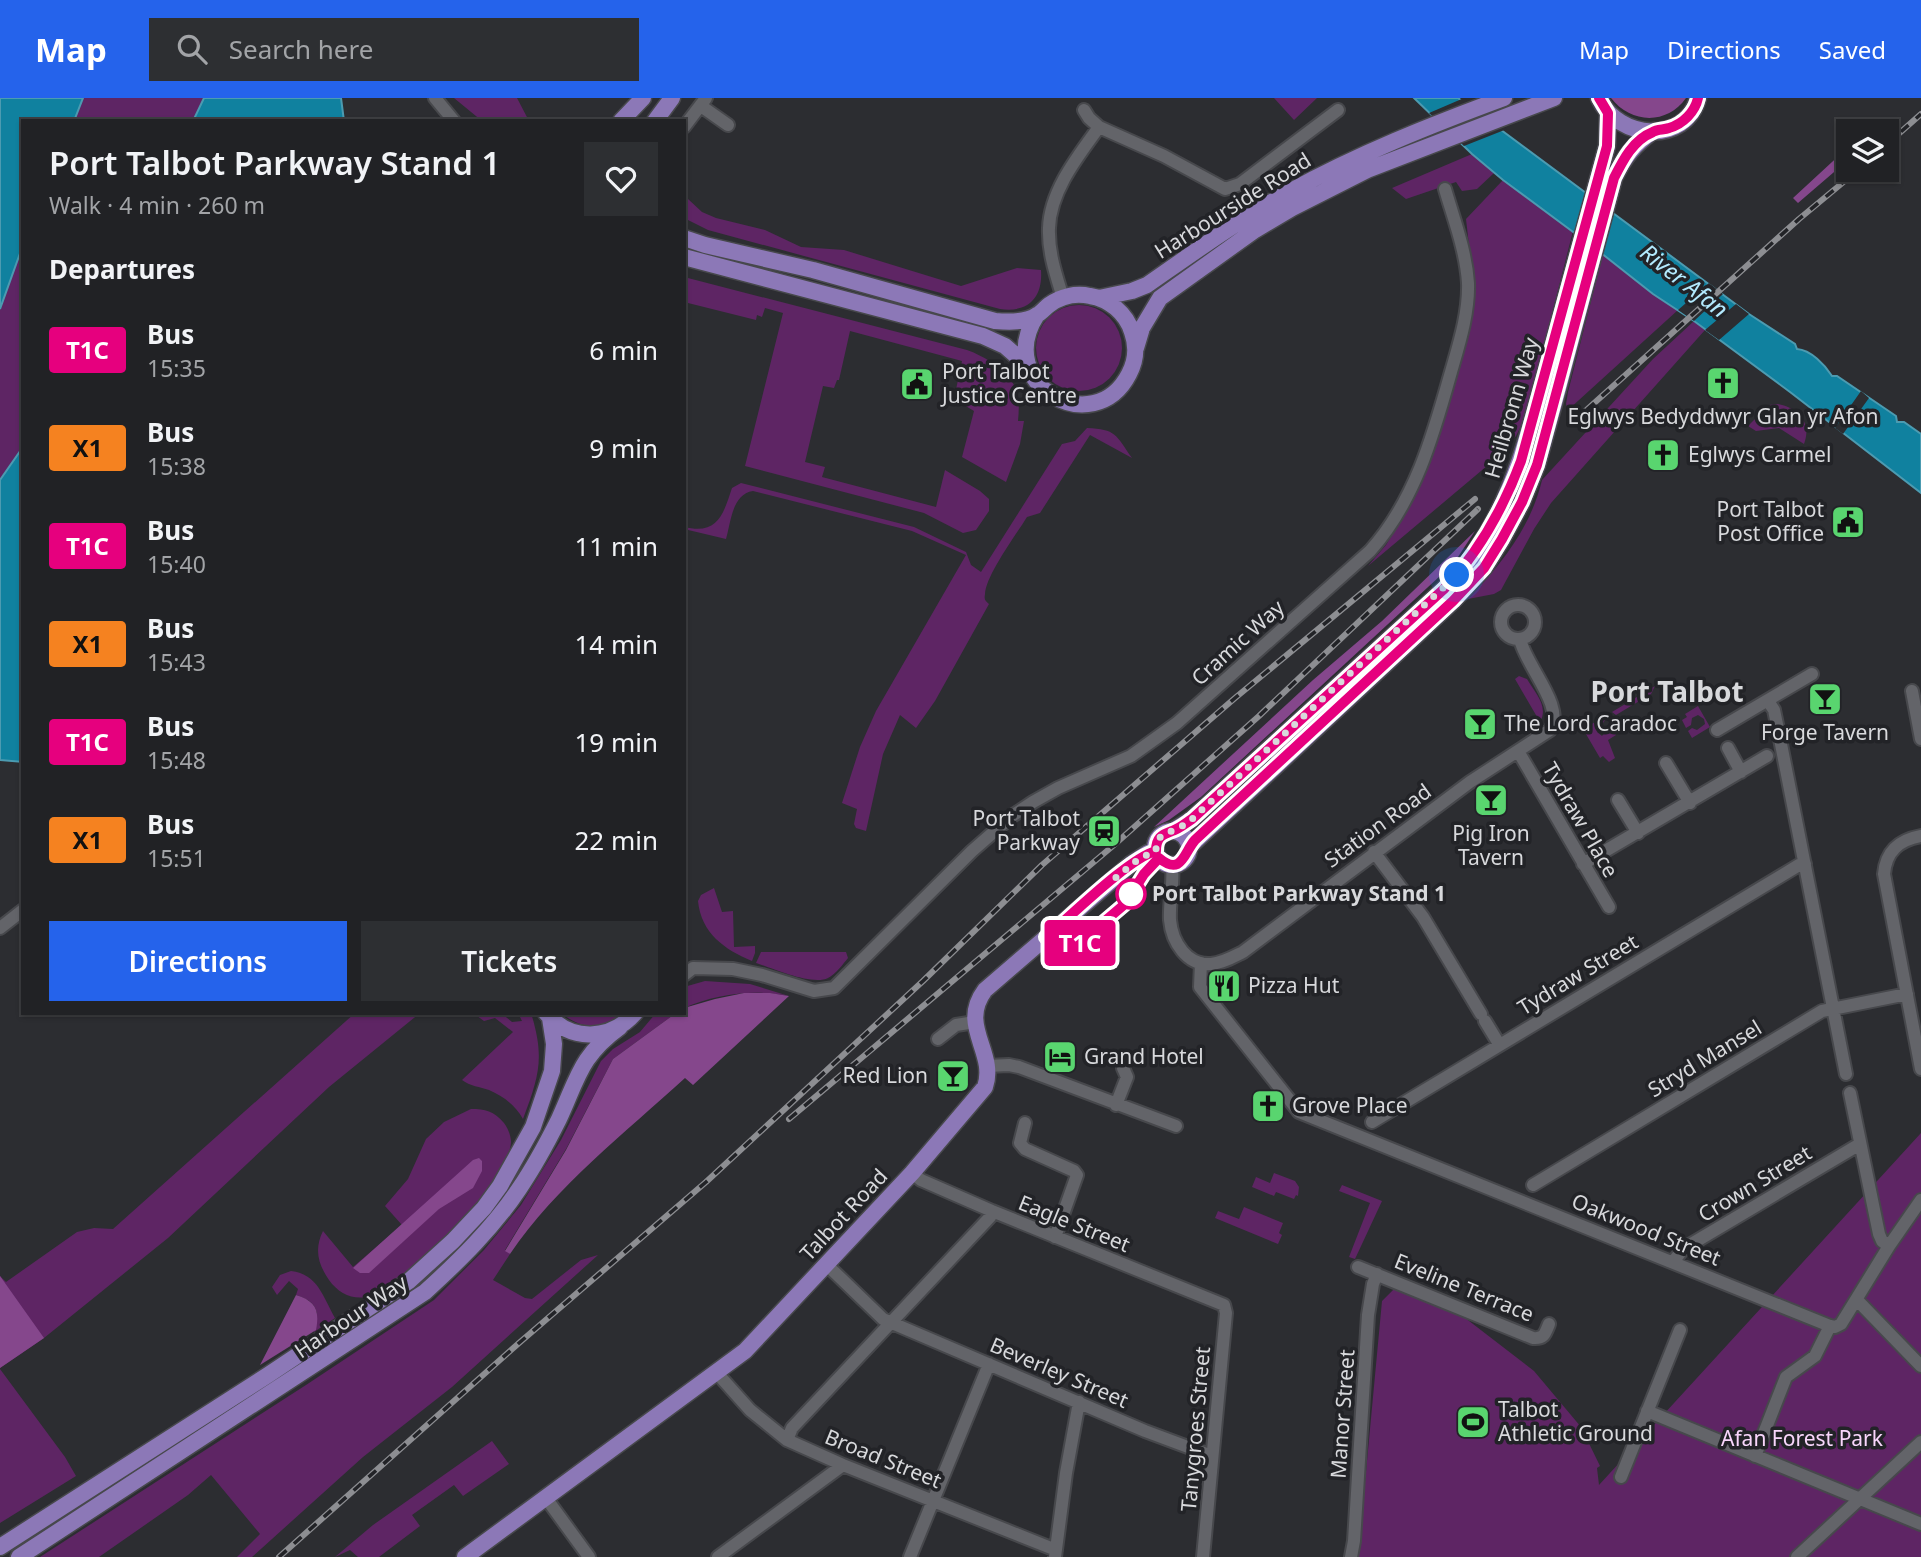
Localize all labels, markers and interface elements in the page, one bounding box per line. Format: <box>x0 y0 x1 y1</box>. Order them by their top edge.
search box <box>149 18 639 81</box>
text: Map <box>35 27 107 72</box>
icon: search <box>173 30 211 68</box>
text: Search here <box>229 31 373 67</box>
text: Map <box>1579 33 1629 66</box>
text: Directions <box>1667 33 1781 66</box>
text: Saved <box>1819 33 1886 66</box>
map controls <box>1836 119 1899 182</box>
button: layers <box>1836 119 1899 182</box>
text: Port Talbot Parkway Stand 1 <box>49 140 500 185</box>
button: heart <box>584 142 658 216</box>
street label: Harbourside Road <box>1149 146 1316 265</box>
text: Walk · 4 min · 260 m <box>49 189 265 221</box>
water label: River Afan <box>1634 236 1735 325</box>
text: Departures <box>49 251 195 287</box>
text: Bus <box>147 316 194 352</box>
text: 6 min <box>589 332 658 368</box>
text: T1C <box>66 333 109 366</box>
street label: Heilbronn Way <box>1478 334 1545 481</box>
text: 15:35 <box>147 352 206 384</box>
place label: Port Talbot Justice Centre <box>940 357 1077 409</box>
church icon: Eglwys Bedyddwyr Glan yr Afon <box>1704 364 1742 402</box>
public building icon: Port Talbot Justice Centre <box>898 365 936 403</box>
place label: Eglwys Bedyddwyr Glan yr Afon <box>1567 402 1879 430</box>
text: Bus <box>147 414 194 450</box>
text: 9 min <box>589 430 658 466</box>
text: X1 <box>73 431 102 464</box>
church icon: Eglwys Carmel <box>1644 436 1682 474</box>
place label: Eglwys Carmel <box>1688 440 1831 468</box>
text: 15:38 <box>147 450 206 482</box>
place label: Port Talbot Post Office <box>1716 495 1824 547</box>
public building icon: Port Talbot Post Office <box>1829 503 1867 541</box>
text: Bus <box>147 512 194 548</box>
text: 11 min <box>574 528 658 564</box>
text: T1C <box>66 529 109 562</box>
text: 15:40 <box>147 548 206 580</box>
your location <box>1439 557 1474 592</box>
street label: Cramic Way <box>1185 593 1290 691</box>
text: Bus <box>147 610 194 646</box>
text: 14 min <box>574 626 658 662</box>
text: X1 <box>73 627 102 660</box>
text: 15:43 <box>147 646 206 678</box>
district label: Port Talbot <box>1590 672 1744 710</box>
bar icon: Forge Tavern <box>1806 680 1844 718</box>
bar icon: The Lord Caradoc <box>1461 705 1499 743</box>
text: Bus <box>147 708 194 744</box>
place label: The Lord Caradoc <box>1504 709 1677 737</box>
place label: Forge Tavern <box>1761 718 1889 746</box>
text: 19 min <box>574 724 658 760</box>
text: T1C <box>66 725 109 758</box>
text: 15:48 <box>147 744 206 776</box>
street label: Tydraw Place <box>1537 757 1625 882</box>
street label: Station Road <box>1318 777 1436 873</box>
bar icon: Pig Iron Tavern <box>1472 781 1510 819</box>
place label: Port Talbot Parkway <box>972 804 1080 856</box>
text: Bus <box>147 806 194 842</box>
station icon: Port Talbot Parkway <box>1085 812 1123 850</box>
place label: Pig Iron Tavern <box>1452 819 1530 871</box>
text: 22 min <box>574 822 658 858</box>
text: X1 <box>73 823 102 856</box>
text: 15:51 <box>147 842 206 874</box>
marker: Port Talbot Parkway Stand 1 <box>1116 879 1146 909</box>
place label: Port Talbot Parkway Stand 1 <box>1152 879 1446 907</box>
line badge: T1C <box>1040 920 1120 966</box>
button: Directions <box>49 921 347 1001</box>
button: Tickets <box>361 921 658 1001</box>
text: T1C <box>1059 926 1101 959</box>
street label: Tydraw Street <box>1512 927 1643 1021</box>
restaurant icon: Pizza Hut <box>1205 967 1243 1005</box>
place label: Pizza Hut <box>1248 971 1340 999</box>
street label: Stryd Mansel <box>1642 1013 1767 1103</box>
hotel icon: Grand Hotel <box>1041 1038 1079 1076</box>
place label: Grand Hotel <box>1084 1042 1204 1070</box>
bar icon: Red Lion <box>934 1057 972 1095</box>
place label: Red Lion <box>843 1061 928 1089</box>
church icon: Grove Place <box>1249 1087 1287 1125</box>
place label: Grove Place <box>1292 1091 1408 1119</box>
street label: Crown Street <box>1693 1138 1817 1228</box>
street label: Talbot Road <box>793 1162 893 1266</box>
street label: Oakwood Street <box>1568 1186 1725 1272</box>
street label: Eagle Street <box>1015 1188 1135 1258</box>
street label: Eveline Terrace <box>1391 1246 1538 1328</box>
street label: Harbour Way <box>289 1268 413 1364</box>
street label: Beverley Street <box>986 1330 1133 1414</box>
street label: Tanygroes Street <box>1174 1345 1216 1512</box>
street label: Manor Street <box>1324 1348 1361 1479</box>
place label: Talbot Athletic Ground <box>1498 1395 1653 1447</box>
sports icon: Talbot Athletic Ground <box>1454 1403 1492 1441</box>
street label: Broad Street <box>821 1422 946 1494</box>
park label: Afan Forest Park <box>1721 1424 1884 1452</box>

